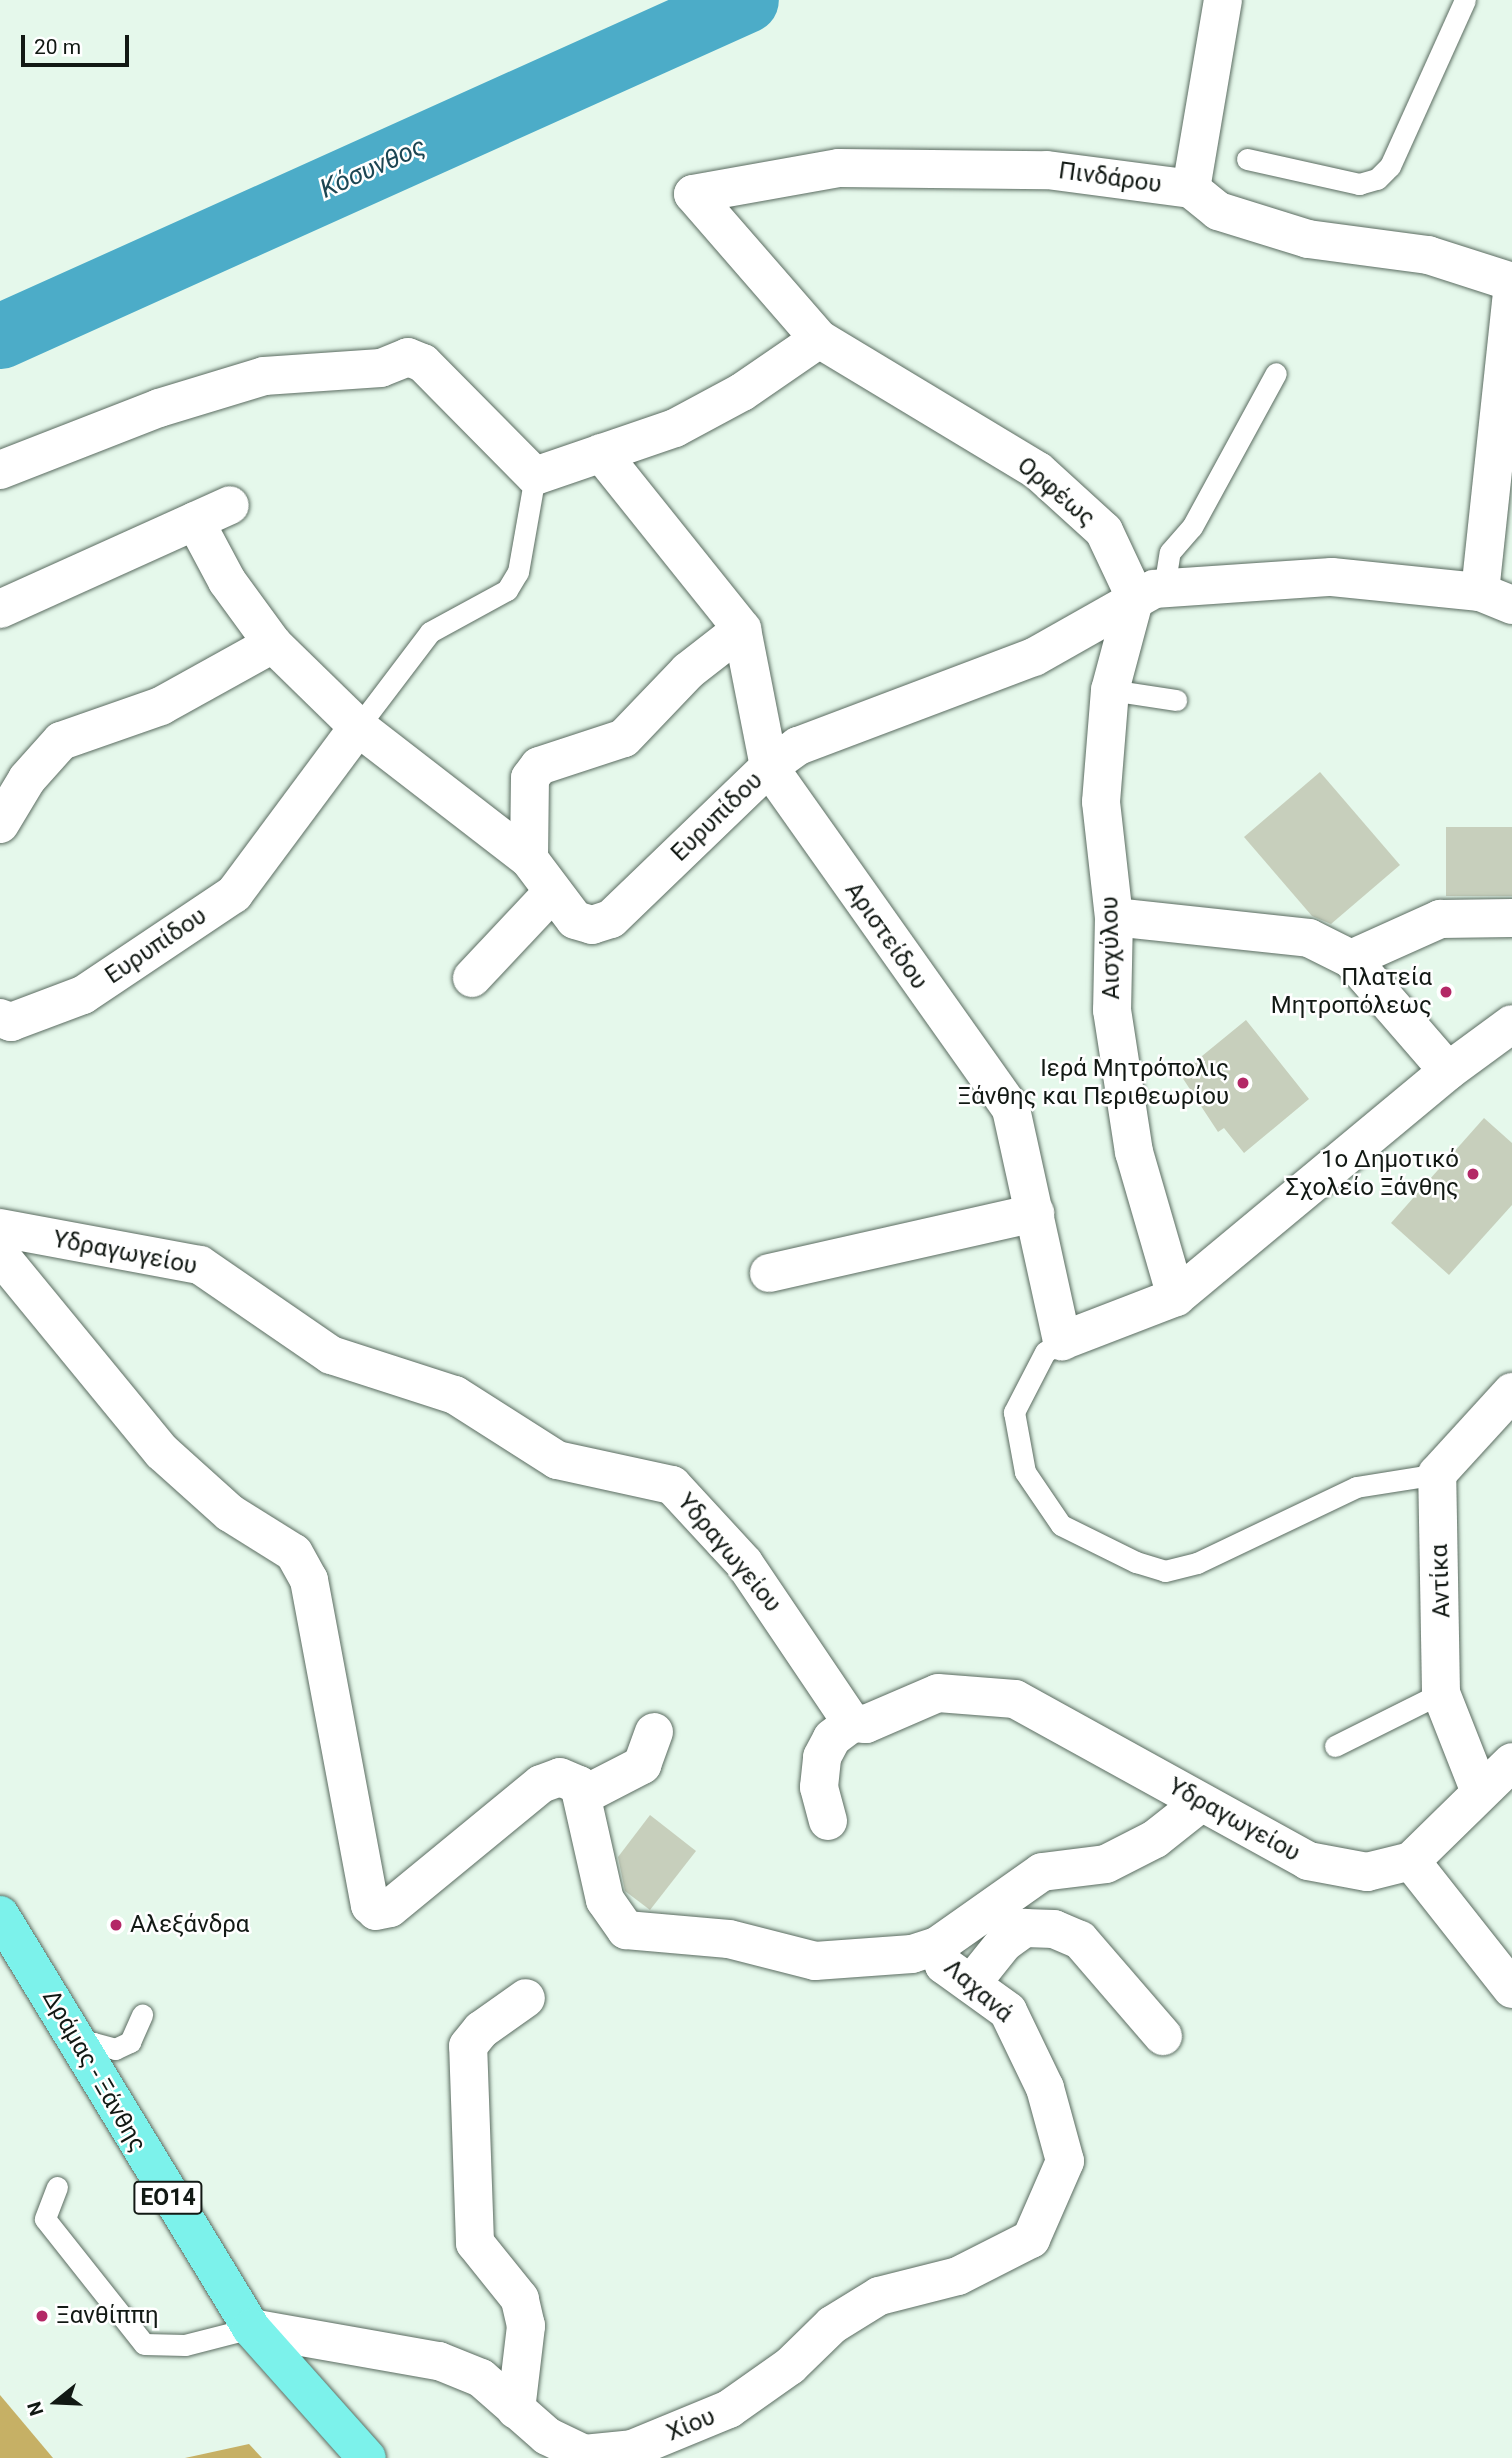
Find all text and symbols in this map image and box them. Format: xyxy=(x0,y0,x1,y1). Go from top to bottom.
scale bar xyxy=(24,21,133,65)
text: 20 m xyxy=(34,35,81,59)
water label: Κόσυνθος xyxy=(315,131,431,205)
street label: Πινδάρου xyxy=(1057,157,1163,199)
street label: Ορφέως xyxy=(1011,451,1101,533)
street label: Ευρυπίδου xyxy=(665,766,769,868)
street label: Αριστείδου xyxy=(839,877,933,995)
street label: Αισχύλου xyxy=(1096,896,1126,1000)
street label: Ευρυπίδου xyxy=(100,902,212,990)
place label: Πλατεία Μητροπόλεως xyxy=(1271,964,1432,1020)
marker: Πλατεία Μητροπόλεως xyxy=(1438,984,1454,1000)
place label: Ιερά Μητρόπολις Ξάνθης και Περιθεωρίου xyxy=(957,1055,1229,1111)
marker: Ιερά Μητρόπολις Ξάνθης και Περιθεωρίου xyxy=(1235,1075,1251,1091)
place label: 1ο Δημοτικό Σχολείο Ξάνθης xyxy=(1286,1146,1459,1202)
marker: 1ο Δημοτικό Σχολείο Ξάνθης xyxy=(1465,1166,1481,1182)
street label: Υδραγωγείου xyxy=(50,1225,200,1281)
street label: Υδραγωγείου xyxy=(671,1488,787,1618)
street label: Αντίκα xyxy=(1425,1543,1457,1619)
street label: Υδραγωγείου xyxy=(1163,1772,1305,1868)
place label: Αλεξάνδρα xyxy=(130,1911,249,1939)
marker: Αλεξάνδρα xyxy=(108,1917,124,1933)
street label: Λαχανά xyxy=(938,1953,1018,2029)
street label: Δράμας - Ξάνθης xyxy=(36,1985,152,2157)
road number: ΕΟ14 xyxy=(133,2178,203,2218)
place label: Ξανθίππη xyxy=(56,2302,159,2330)
marker: Ξανθίππη xyxy=(34,2308,50,2324)
north arrow xyxy=(21,2367,91,2437)
text: N xyxy=(23,2399,49,2419)
street label: Χίου xyxy=(663,2402,719,2448)

